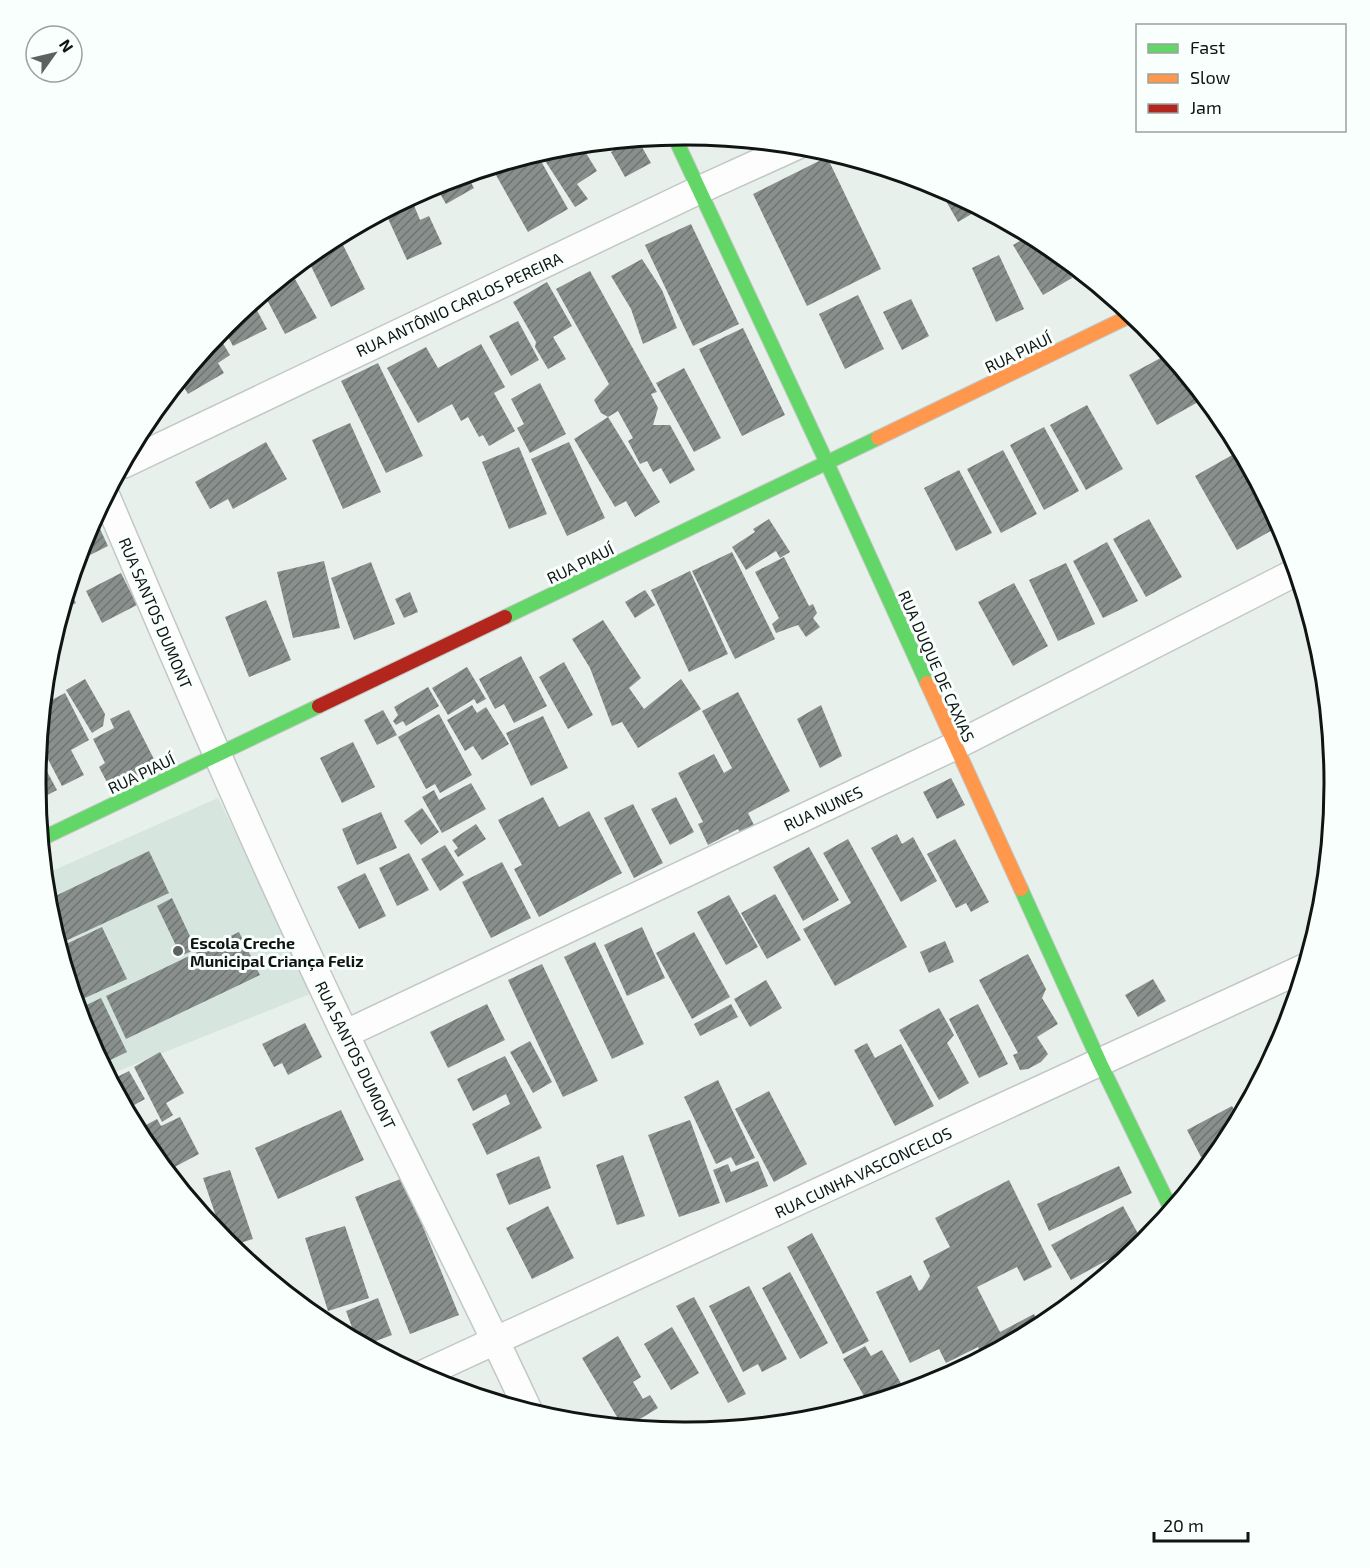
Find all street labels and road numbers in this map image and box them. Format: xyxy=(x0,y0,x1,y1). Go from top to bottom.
street label: RUA ANTÔNIO CARLOS PEREIRA xyxy=(353,248,565,360)
street label: RUA PIAUÍ xyxy=(981,327,1055,376)
street label: RUA SANTOS DUMONT xyxy=(115,534,197,692)
street label: RUA PIAUÍ xyxy=(543,538,617,587)
street label: RUA DUQUE DE CAXIAS xyxy=(894,587,979,745)
street label: RUA PIAUÍ xyxy=(104,748,178,797)
street label: RUA NUNES xyxy=(781,781,865,835)
street label: RUA SANTOS DUMONT xyxy=(312,978,400,1132)
street label: RUA CUNHA VASCONCELOS xyxy=(772,1123,954,1221)

